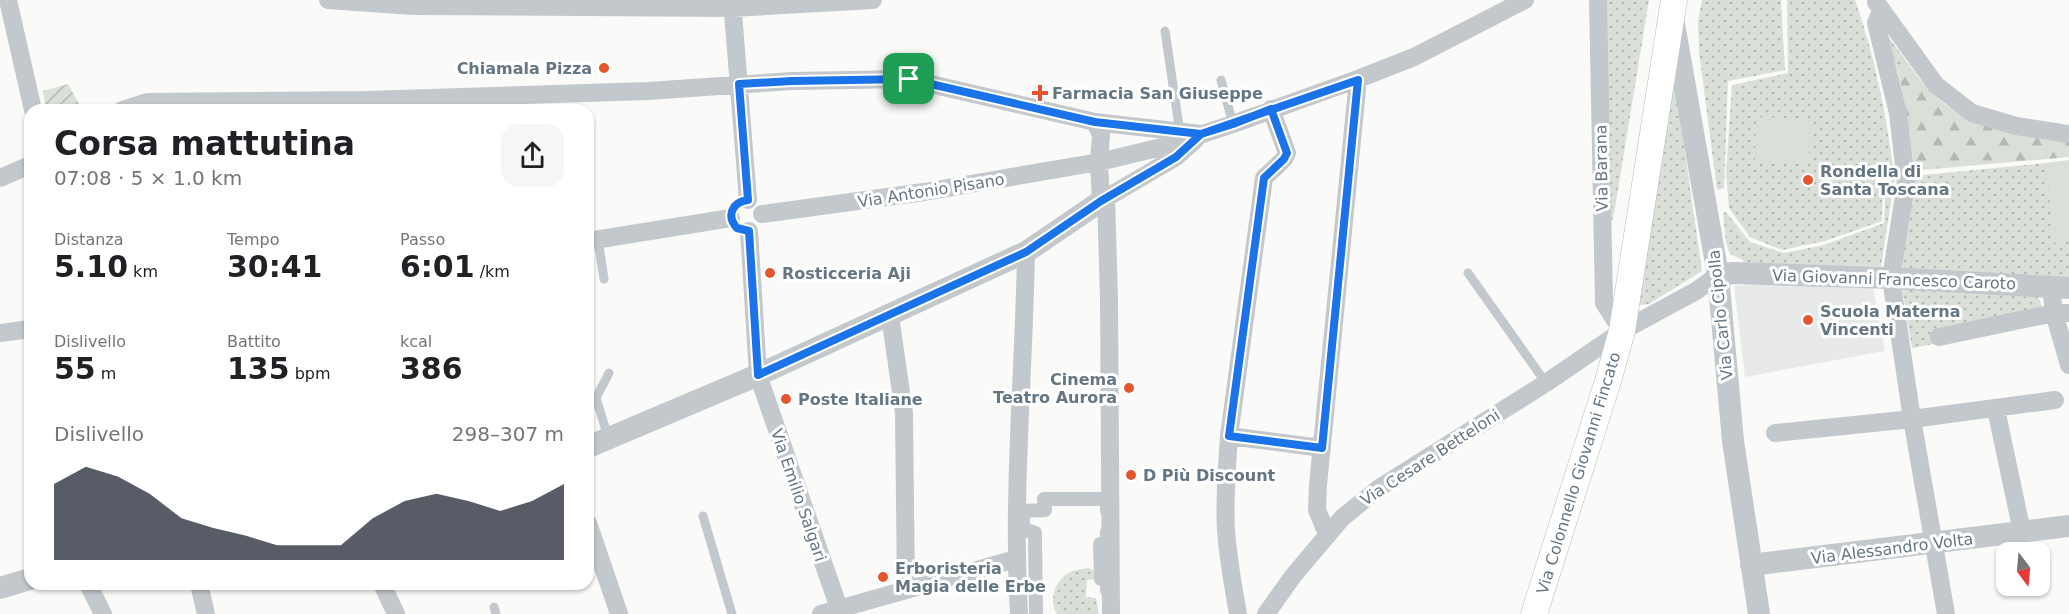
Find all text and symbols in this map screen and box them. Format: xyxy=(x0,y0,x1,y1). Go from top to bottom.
pin xyxy=(883,53,934,104)
place label: Chiamala Pizza xyxy=(457,59,592,78)
marker: Chiamala Pizza xyxy=(597,61,611,75)
icon: arrive xyxy=(892,62,925,95)
place label: Farmacia San Giuseppe xyxy=(1052,84,1263,103)
marker: Farmacia San Giuseppe xyxy=(1033,86,1047,100)
text: Corsa mattutina xyxy=(54,124,355,163)
button: share xyxy=(501,124,564,187)
street label: Via Barana xyxy=(1591,124,1612,212)
place label: Rondella di Santa Toscana xyxy=(1820,162,1950,199)
text: 07:08 · 5 × 1.0 km xyxy=(54,166,242,190)
street label: Via Antonio Pisano xyxy=(856,170,1006,211)
marker: Rondella di Santa Toscana xyxy=(1801,173,1815,187)
text: Distanza xyxy=(54,230,124,249)
text: Tempo xyxy=(227,230,279,249)
text: Passo xyxy=(400,230,445,249)
text: 5.10 xyxy=(54,249,128,284)
text: 30:41 xyxy=(227,249,323,284)
text: 6:01 xyxy=(400,249,475,284)
street label: Via Carlo Cipolla xyxy=(1704,249,1737,381)
text: km xyxy=(128,262,158,281)
text: /km xyxy=(475,262,510,281)
place label: Rosticceria Aji xyxy=(782,264,911,283)
marker: Rosticceria Aji xyxy=(763,266,777,280)
street label: Via Giovanni Francesco Caroto xyxy=(1772,266,2016,293)
place label: Scuola Materna Vincenti xyxy=(1820,302,1961,339)
marker: Scuola Materna Vincenti xyxy=(1801,313,1815,327)
text: Dislivello xyxy=(54,332,126,351)
text: Battito xyxy=(227,332,281,351)
text: kcal xyxy=(400,332,432,351)
street label: Via Colonnello Giovanni Fincato xyxy=(1533,350,1624,596)
text: 55 xyxy=(54,351,96,386)
text: 135 xyxy=(227,351,290,386)
text: 386 xyxy=(400,351,463,386)
text: m xyxy=(96,364,116,383)
text: bpm xyxy=(290,364,331,383)
place label: Cinema Teatro Aurora xyxy=(993,370,1117,407)
marker: Cinema Teatro Aurora xyxy=(1122,381,1136,395)
place label: Poste Italiane xyxy=(798,390,923,409)
marker: Poste Italiane xyxy=(779,392,793,406)
street label: Via Cesare Betteloni xyxy=(1357,405,1503,510)
text: Dislivello xyxy=(54,422,144,446)
text: 298–307 m xyxy=(452,422,564,446)
street label: Via Emilio Salgari xyxy=(767,426,830,564)
place label: D Più Discount xyxy=(1143,466,1276,485)
marker: D Più Discount xyxy=(1124,468,1138,482)
street label: Via Alessandro Volta xyxy=(1810,529,1974,568)
north arrow xyxy=(1996,542,2050,596)
map controls xyxy=(1996,542,2050,596)
place label: Erboristeria Magia delle Erbe xyxy=(895,559,1046,596)
marker: Erboristeria Magia delle Erbe xyxy=(876,570,890,584)

